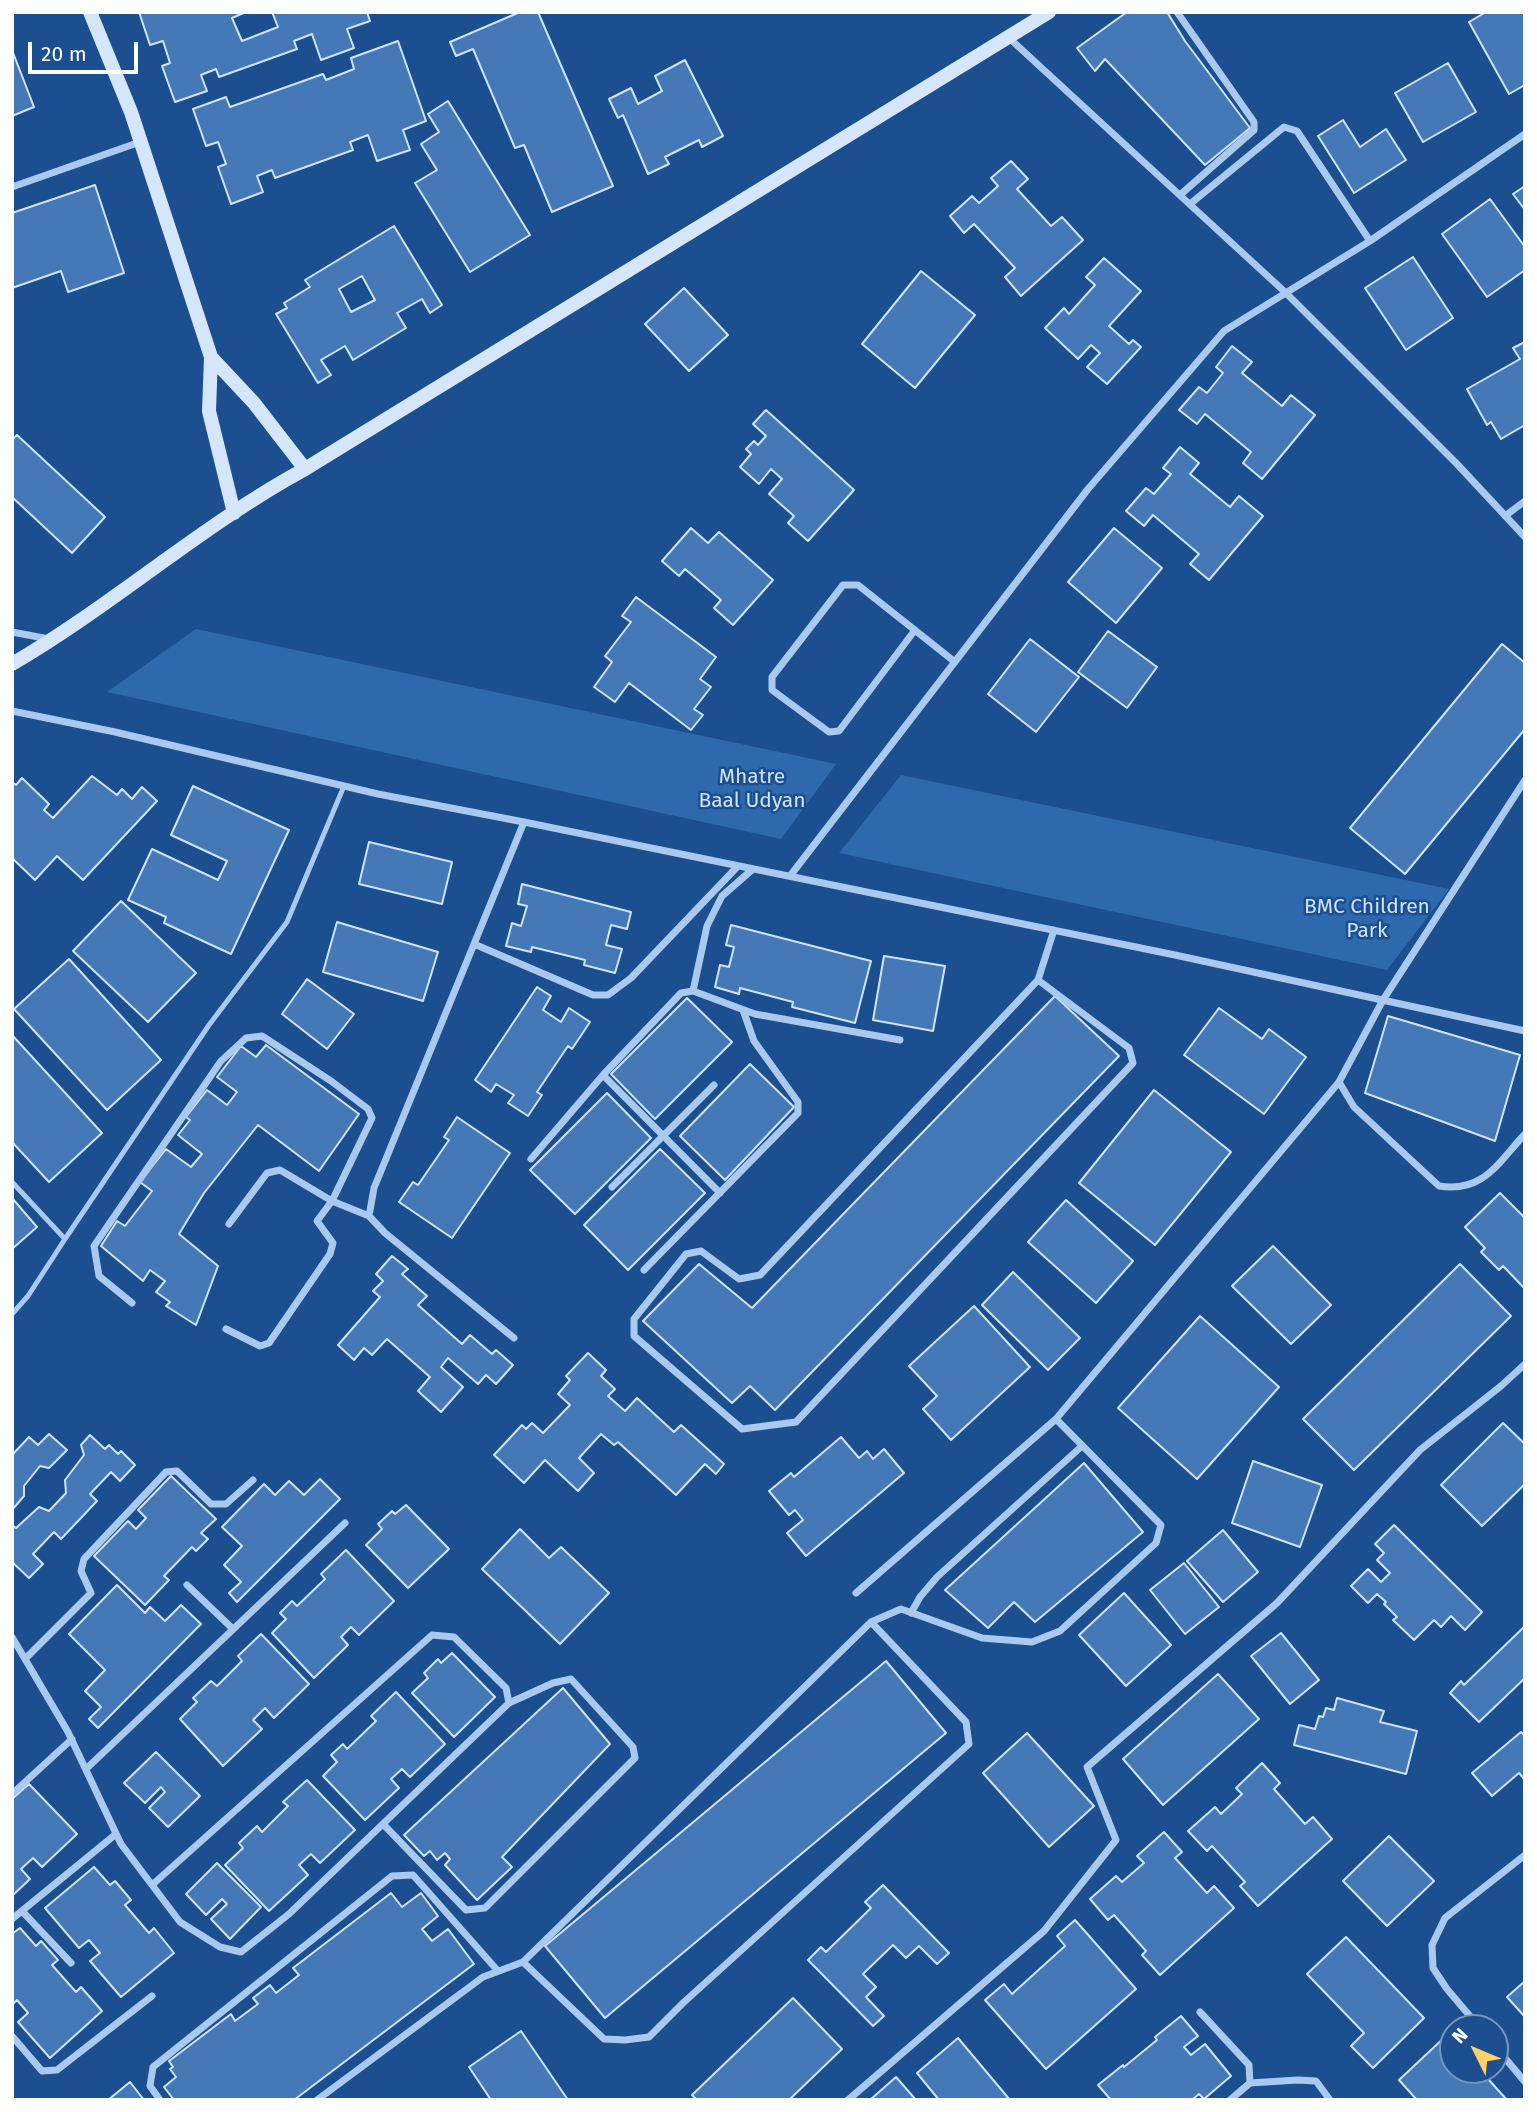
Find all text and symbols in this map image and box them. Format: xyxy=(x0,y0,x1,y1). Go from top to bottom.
scale bar xyxy=(32,28,142,72)
text: 20 m xyxy=(41,41,87,67)
park label: Mhatre Baal Udyan xyxy=(698,764,806,814)
park label: BMC Children Park xyxy=(1304,894,1430,944)
north arrow xyxy=(1439,2014,1509,2084)
text: N xyxy=(1447,2023,1472,2048)

